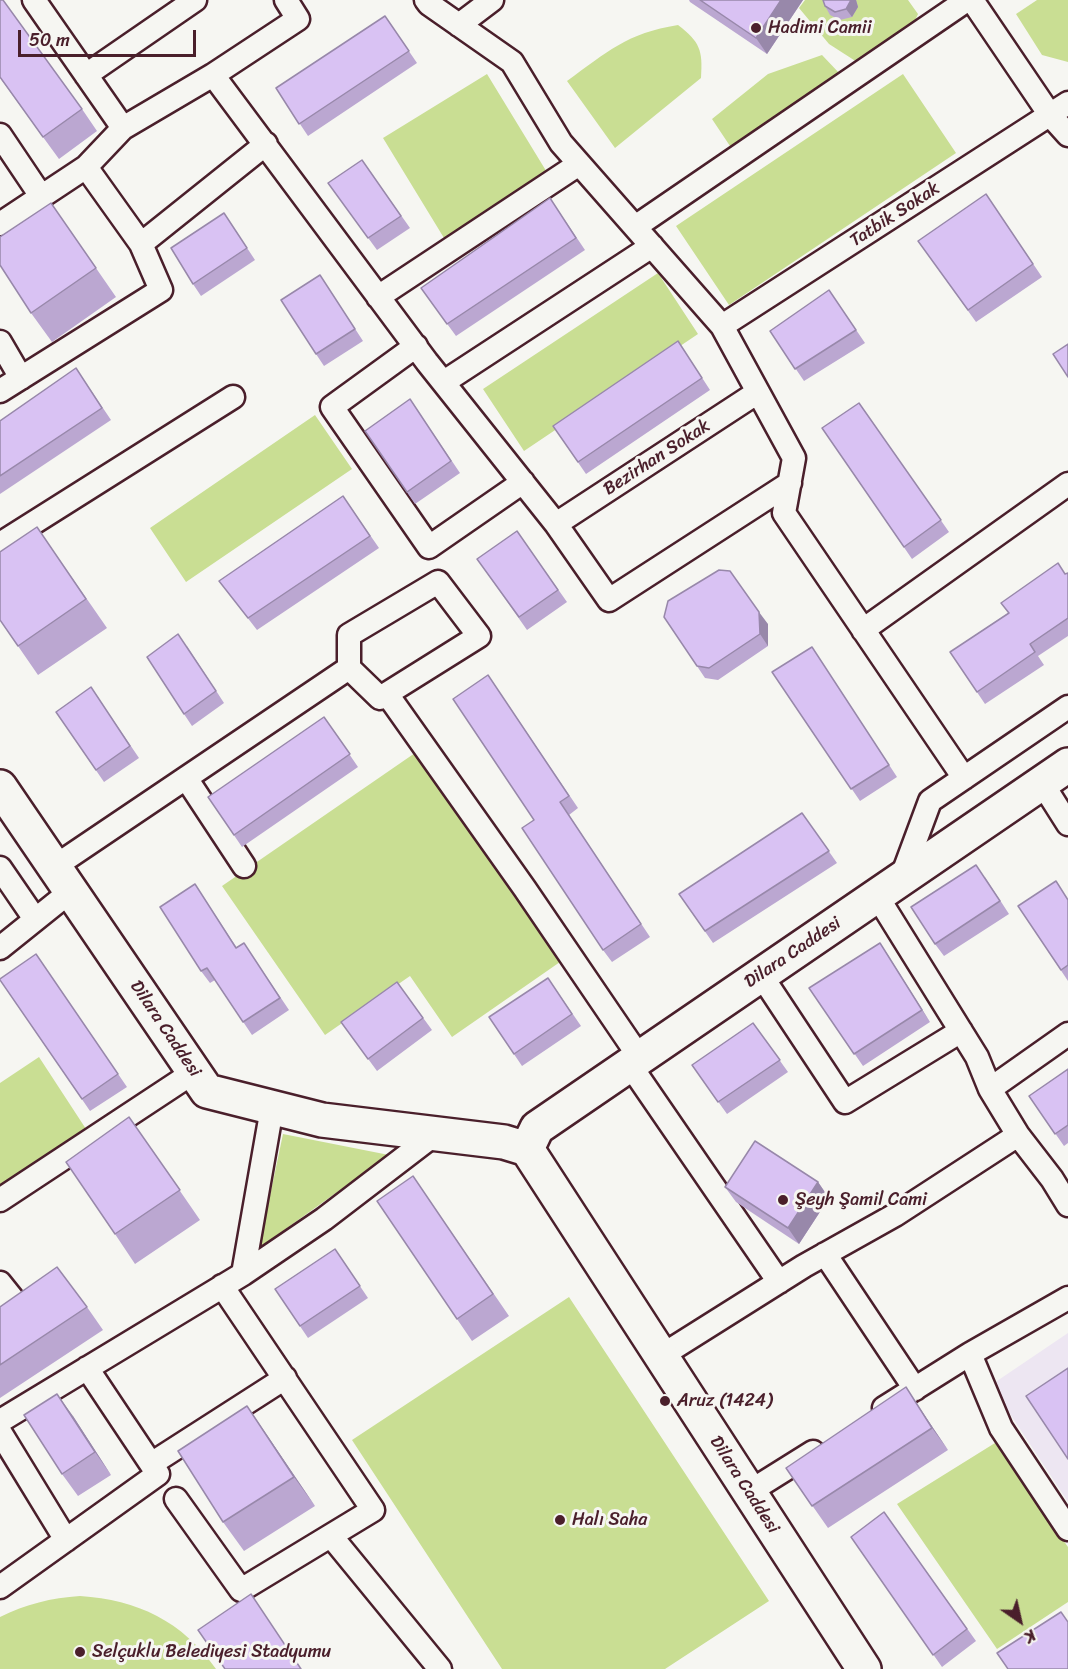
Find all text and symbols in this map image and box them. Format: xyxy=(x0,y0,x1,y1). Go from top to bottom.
place label: Hadimi Camii xyxy=(768,17,872,39)
scale bar xyxy=(21,18,200,56)
marker: Hadimi Camii xyxy=(749,21,763,35)
text: 50 m xyxy=(29,24,70,56)
street label: Tatbik Sokak xyxy=(846,178,944,252)
street label: Bezirhan Sokak xyxy=(600,415,714,501)
street label: Dilara Caddesi xyxy=(741,913,845,993)
street label: Dilara Caddesi xyxy=(125,977,205,1081)
place label: Şeyh Şamil Cami xyxy=(795,1189,927,1211)
marker: Şeyh Şamil Cami xyxy=(776,1193,790,1207)
place label: Aruz (1424) xyxy=(677,1390,772,1412)
marker: Aruz (1424) xyxy=(658,1394,672,1408)
street label: Dilara Caddesi xyxy=(704,1432,784,1538)
place label: Halı Saha xyxy=(572,1509,647,1531)
marker: Halı Saha xyxy=(553,1513,567,1527)
north arrow xyxy=(990,1591,1050,1651)
text: K xyxy=(1018,1622,1042,1651)
place label: Selçuklu Belediyesi Stadyumu xyxy=(92,1641,331,1663)
marker: Selçuklu Belediyesi Stadyumu xyxy=(73,1645,87,1659)

